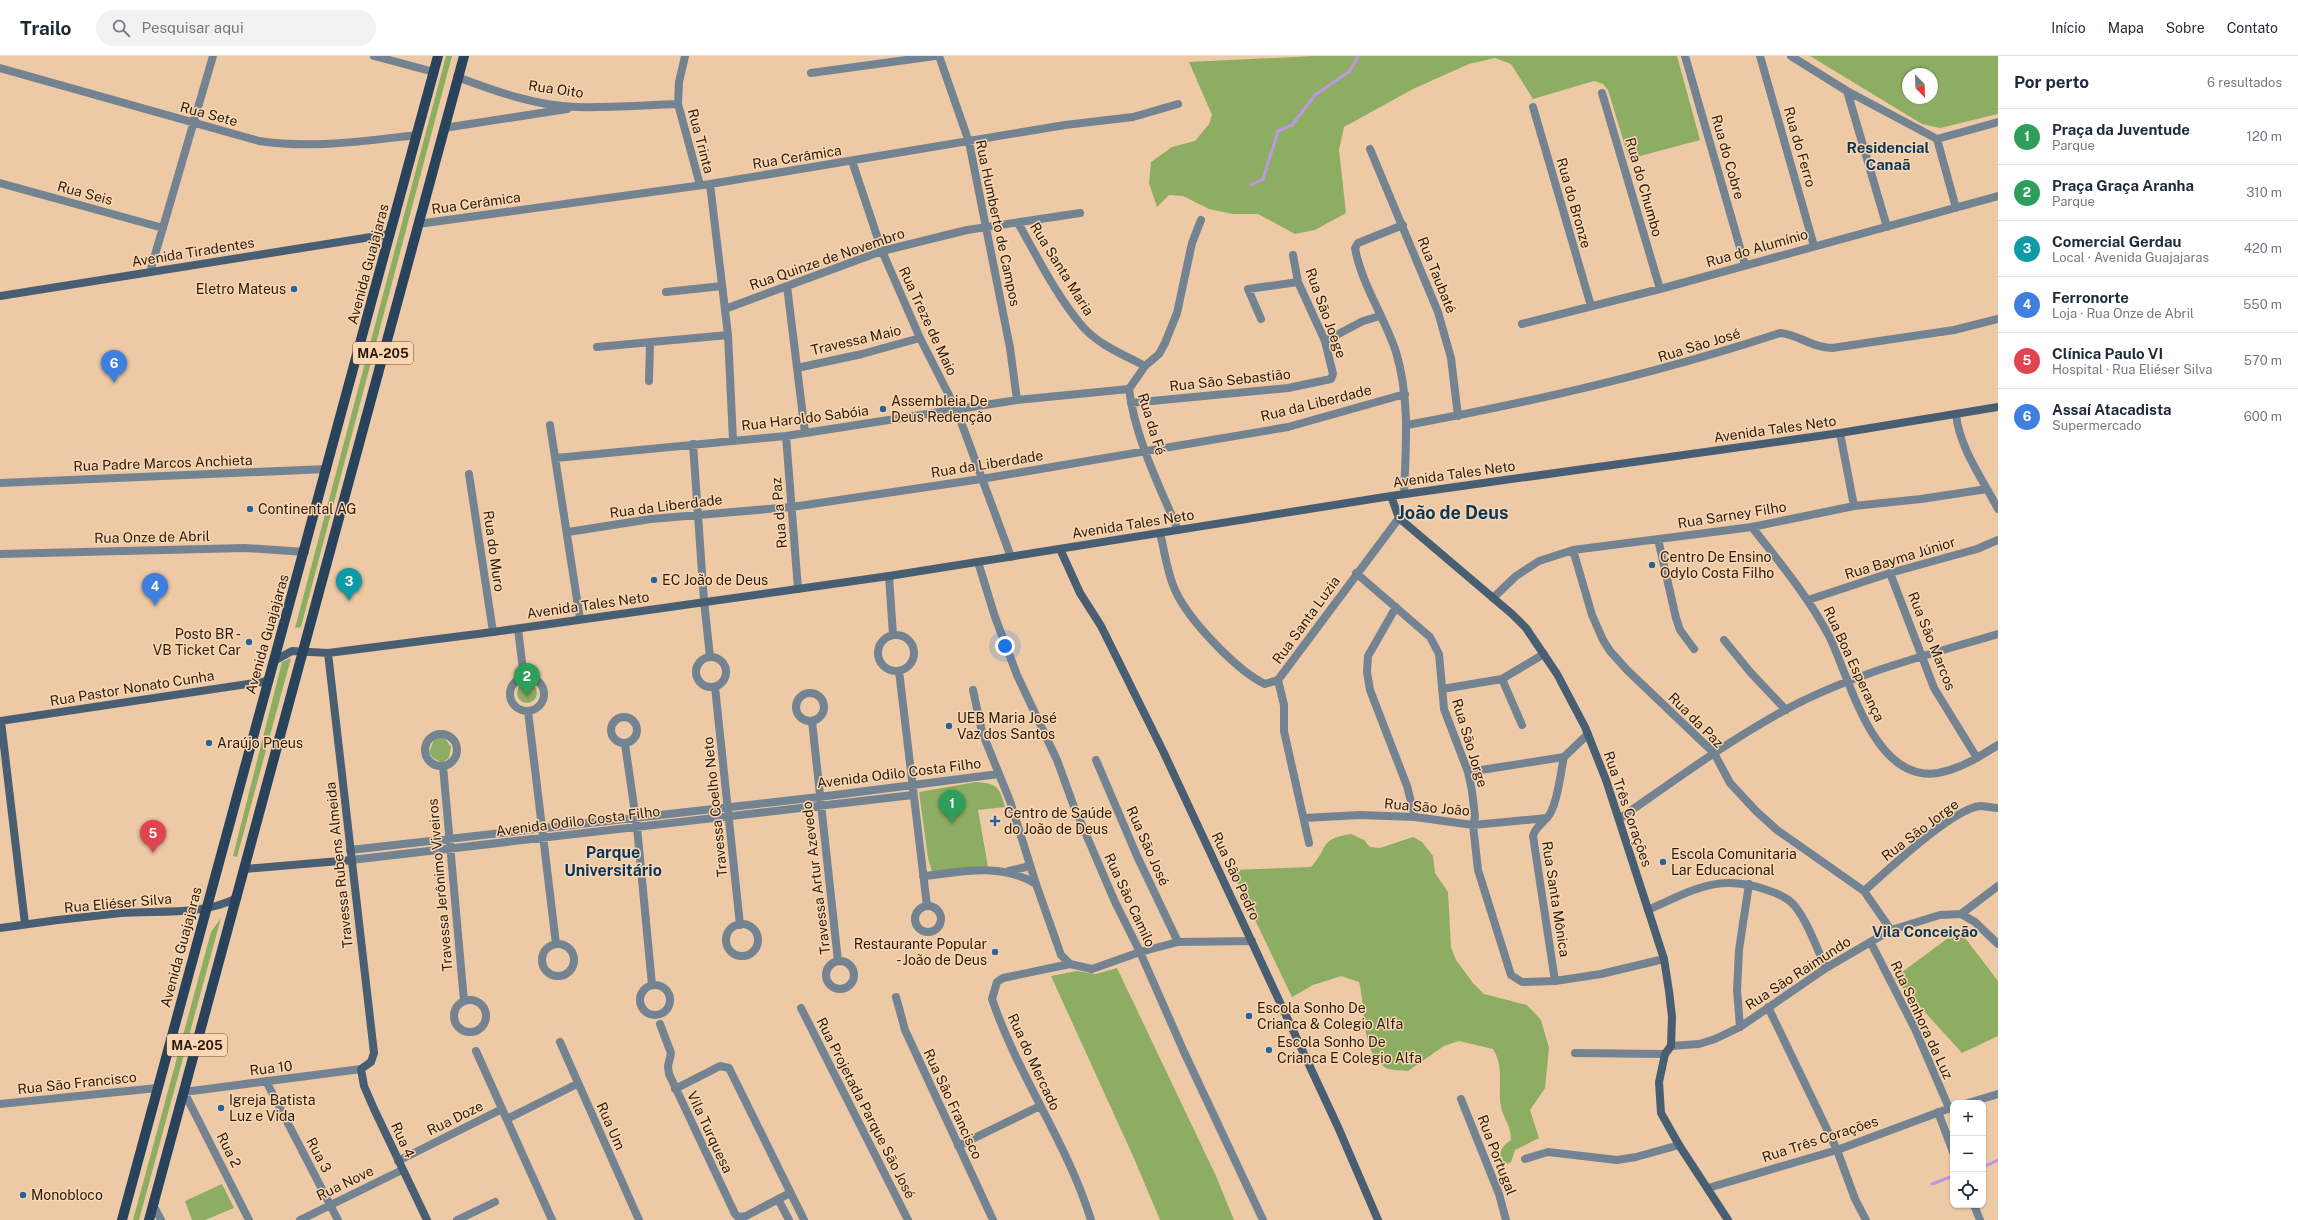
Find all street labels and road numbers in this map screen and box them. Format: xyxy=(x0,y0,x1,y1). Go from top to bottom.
street label: Rua Oito xyxy=(527,77,585,101)
street label: Rua Sete xyxy=(179,99,240,129)
street label: Rua do Ferro xyxy=(1781,105,1819,189)
street label: Rua Trinta xyxy=(685,107,717,175)
street label: Rua do Cobre xyxy=(1708,113,1748,201)
street label: Rua do Chumbo xyxy=(1622,136,1666,238)
street label: Rua Humberto de Campos xyxy=(973,138,1023,308)
street label: Rua Cerâmica xyxy=(751,142,843,172)
street label: Rua do Bronze xyxy=(1553,156,1595,250)
street label: Rua Seis xyxy=(56,178,114,208)
street label: Rua Cerâmica xyxy=(430,189,522,217)
street label: Avenida Guajajaras xyxy=(344,202,392,326)
street label: Rua Santa Maria xyxy=(1027,219,1097,319)
street label: Rua Quinze de Novembro xyxy=(747,225,907,293)
street label: Rua do Alumínio xyxy=(1704,226,1810,270)
street label: Avenida Tiradentes xyxy=(130,234,256,270)
street label: Rua Taubaté xyxy=(1414,234,1460,316)
street label: Rua Treze de Maio xyxy=(896,264,960,378)
street label: Rua São Joege xyxy=(1302,266,1350,360)
street label: Travessa Maio xyxy=(809,322,903,358)
street label: Rua São José xyxy=(1656,325,1742,365)
road number: MA-205 xyxy=(353,342,413,364)
street label: Rua São Sebastião xyxy=(1169,366,1291,394)
street label: Rua da Liberdade xyxy=(1259,381,1373,425)
street label: Rua da Fé xyxy=(1135,391,1169,457)
street label: Rua Haroldo Sabóia xyxy=(740,402,870,434)
street label: Avenida Tales Neto xyxy=(1713,412,1837,446)
street label: Rua da Liberdade xyxy=(930,447,1044,481)
street label: Rua Padre Marcos Anchieta xyxy=(73,452,253,474)
street label: Avenida Tales Neto xyxy=(1392,457,1516,491)
street label: Rua da Paz xyxy=(768,477,790,549)
street label: Rua da Liberdade xyxy=(609,491,723,521)
street label: Rua Sarney Filho xyxy=(1676,498,1788,532)
street label: Avenida Tales Neto xyxy=(1071,506,1195,542)
street label: Rua do Muro xyxy=(480,509,508,593)
street label: Rua Onze de Abril xyxy=(94,528,210,546)
street label: Rua Bayma Júnior xyxy=(1843,534,1957,582)
street label: Avenida Guajajaras xyxy=(242,572,292,696)
street label: Rua Santa Luzia xyxy=(1269,573,1343,667)
street label: Avenida Tales Neto xyxy=(526,588,650,622)
street label: Rua São Marcos xyxy=(1905,589,1959,693)
street label: Rua Boa Esperança xyxy=(1820,604,1888,724)
street label: Rua Pastor Nonato Cunha xyxy=(49,667,215,709)
street label: Rua da Paz xyxy=(1665,689,1727,751)
street label: Rua São Jorge xyxy=(1449,697,1491,789)
street label: Travessa Coelho Neto xyxy=(700,736,730,878)
street label: Rua Três Corações xyxy=(1601,749,1655,869)
street label: Avenida Odilo Costa Filho xyxy=(816,755,982,791)
street label: Travessa Rubens Almeida xyxy=(322,781,356,949)
street label: Rua São João xyxy=(1384,795,1471,819)
street label: Rua São Jorge xyxy=(1878,796,1962,864)
street label: Travessa Jerônimo Viveiros xyxy=(424,798,456,972)
street label: Travessa Artur Azevedo xyxy=(799,801,833,955)
street label: Avenida Odilo Costa Filho xyxy=(495,803,661,839)
street label: Rua São José xyxy=(1123,804,1173,888)
street label: Rua São Pedro xyxy=(1209,829,1263,923)
street label: Rua Santa Mônica xyxy=(1539,840,1573,958)
street label: Rua São Camilo xyxy=(1101,851,1159,950)
street label: Avenida Guajajaras xyxy=(157,885,205,1009)
street label: Rua Eliéser Silva xyxy=(63,890,173,916)
street label: Rua São Raimundo xyxy=(1742,933,1854,1013)
street label: Rua Senhora da Luz xyxy=(1888,958,1957,1082)
street label: Rua do Mercado xyxy=(1005,1011,1064,1113)
street label: Rua Projetada Parque São José xyxy=(813,1015,919,1201)
road number: MA-205 xyxy=(167,1034,227,1056)
street label: Rua São Francisco xyxy=(920,1046,986,1162)
street label: Rua 10 xyxy=(249,1057,293,1079)
street label: Rua São Francisco xyxy=(17,1069,137,1097)
street label: Vila Turquesa xyxy=(684,1088,736,1176)
street label: Rua Doze xyxy=(424,1097,486,1138)
street label: Rua Um xyxy=(593,1100,629,1152)
street label: Rua Portugal xyxy=(1474,1113,1520,1197)
street label: Rua Três Corações xyxy=(1760,1113,1880,1165)
street label: Rua 4 xyxy=(388,1120,418,1161)
street label: Rua 2 xyxy=(213,1130,245,1170)
street label: Rua 3 xyxy=(303,1135,335,1175)
street label: Rua Nove xyxy=(314,1162,376,1204)

